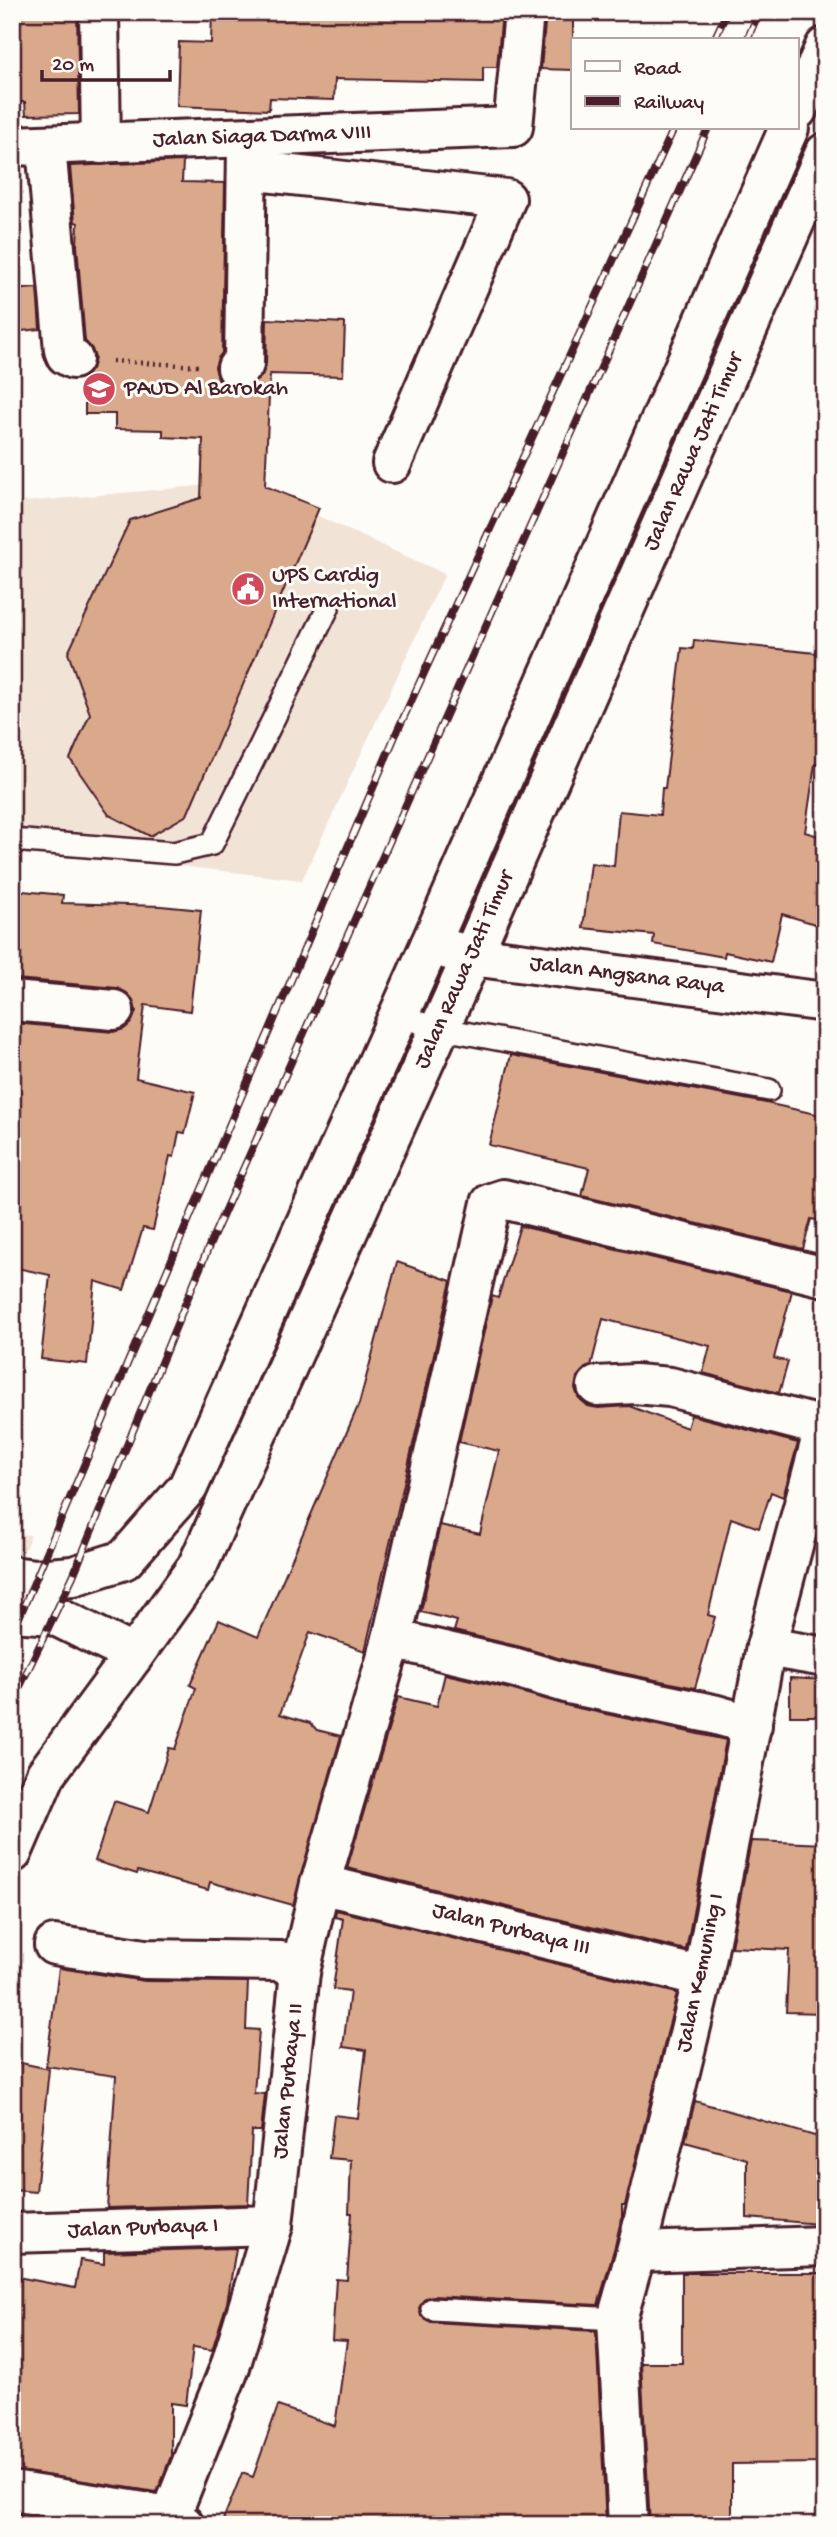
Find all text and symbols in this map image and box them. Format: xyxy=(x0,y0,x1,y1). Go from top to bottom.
scale bar xyxy=(42,38,170,82)
legend xyxy=(571,38,798,130)
text: 20 m xyxy=(52,54,94,79)
text: Road xyxy=(634,58,682,83)
text: Railway xyxy=(634,92,704,117)
street label: Jalan Siaga Darma VIII xyxy=(152,120,372,154)
street label: Jalan Rawa Jati Timur xyxy=(638,347,751,555)
school or university icon: PAUD Al Barokah xyxy=(80,370,118,408)
place label: PAUD Al Barokah xyxy=(123,376,288,403)
place label: UPS Cardig International xyxy=(272,563,397,616)
public building icon: UPS Cardig International xyxy=(229,570,267,608)
street label: Jalan Rawa Jati Timur xyxy=(409,865,522,1073)
street label: Jalan Angsana Raya xyxy=(528,951,727,1001)
street label: Jalan Kemuning I xyxy=(671,1891,731,2055)
street label: Jalan Purbaya III xyxy=(429,1897,593,1963)
street label: Jalan Purbaya II xyxy=(267,2002,311,2160)
street label: Jalan Purbaya I xyxy=(67,2213,219,2245)

